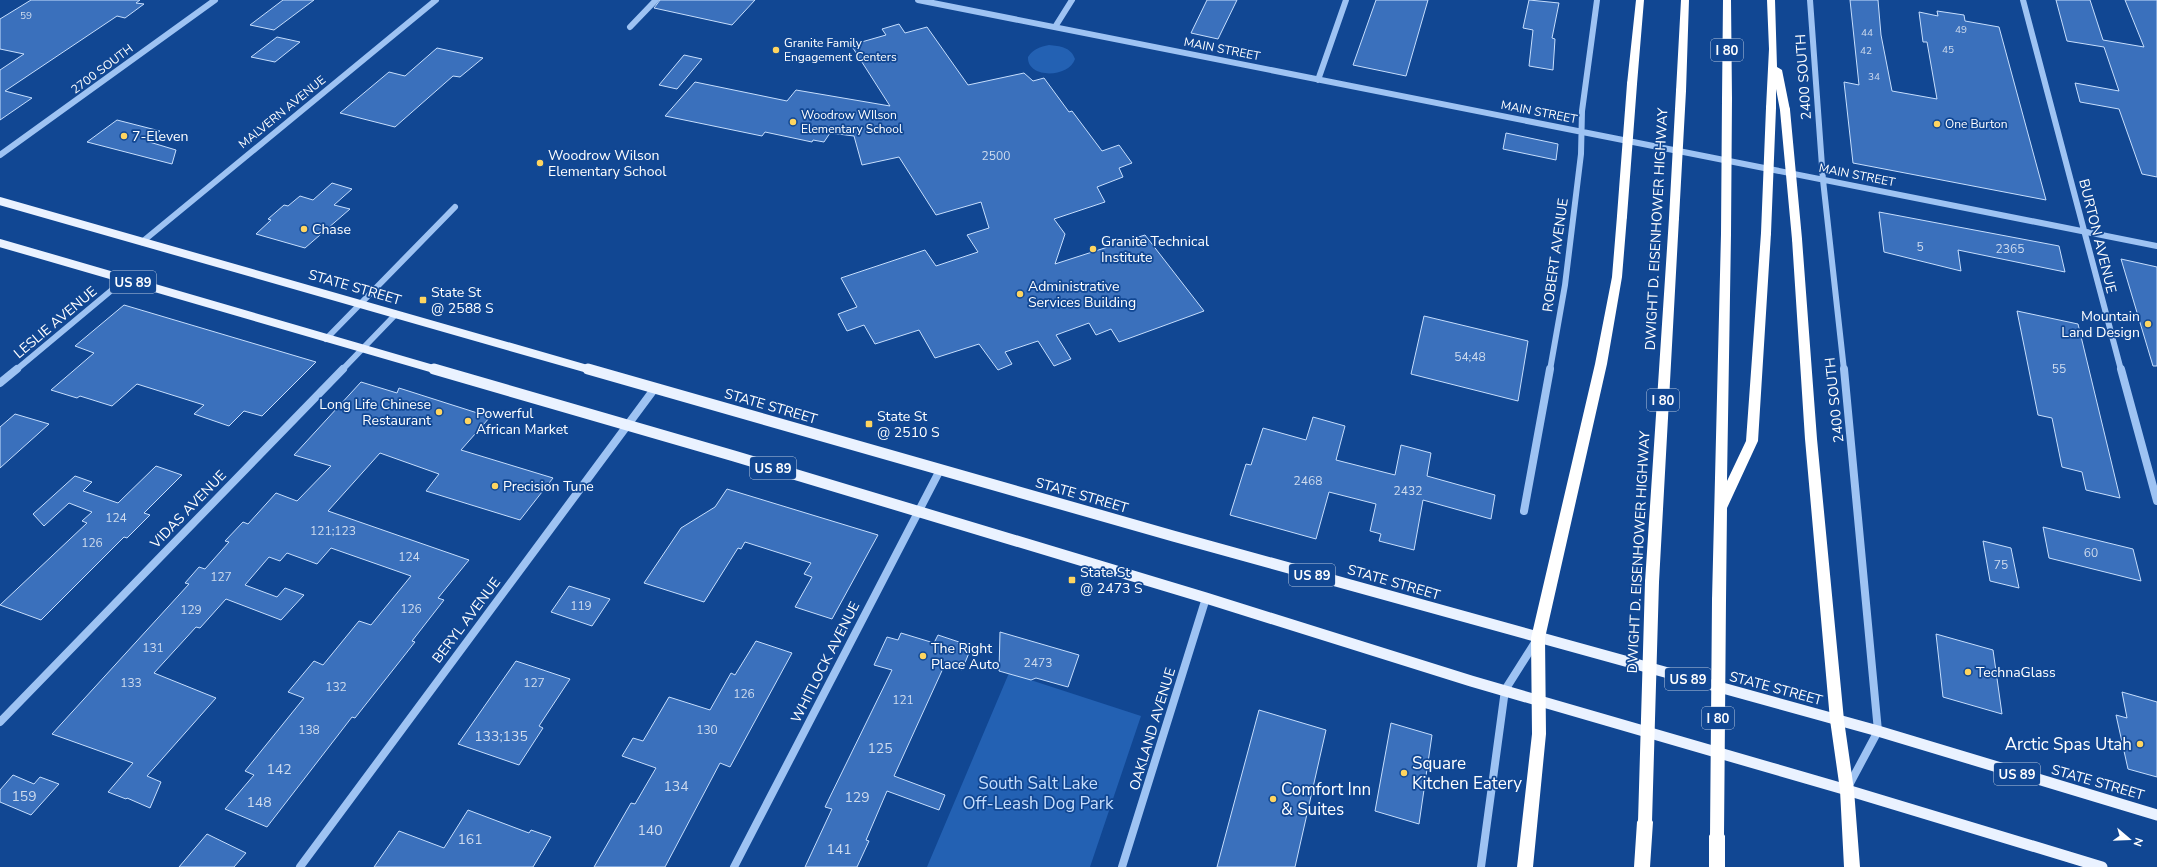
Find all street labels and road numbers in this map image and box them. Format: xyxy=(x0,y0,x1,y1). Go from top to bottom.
street label: 2400 SOUTH xyxy=(1791,33,1816,120)
street label: MAIN STREET xyxy=(1182,34,1262,64)
road number: I 80 xyxy=(1711,39,1743,61)
street label: 2700 SOUTH xyxy=(68,40,136,98)
street label: MALVERN AVENUE xyxy=(235,72,329,152)
street label: MAIN STREET xyxy=(1499,97,1579,127)
street label: DWIGHT D. EISENHOWER HIGHWAY xyxy=(1641,107,1672,351)
street label: MAIN STREET xyxy=(1817,160,1897,190)
street label: BURTON AVENUE xyxy=(2074,177,2121,295)
street label: ROBERT AVENUE xyxy=(1538,197,1573,313)
street label: STATE STREET xyxy=(306,265,404,310)
road number: US 89 xyxy=(110,271,156,293)
street label: LESLIE AVENUE xyxy=(10,282,101,363)
street label: 2400 SOUTH xyxy=(1821,356,1848,444)
street label: STATE STREET xyxy=(722,384,820,429)
road number: I 80 xyxy=(1647,389,1679,411)
street label: DWIGHT D. EISENHOWER HIGHWAY xyxy=(1623,430,1654,674)
road number: US 89 xyxy=(750,457,796,479)
street label: VIDAS AVENUE xyxy=(145,466,231,553)
street label: STATE STREET xyxy=(1033,473,1131,518)
street label: STATE STREET xyxy=(1345,560,1443,605)
road number: US 89 xyxy=(1289,564,1335,586)
street label: BERYL AVENUE xyxy=(428,574,505,667)
street label: WHITLOCK AVENUE xyxy=(787,598,864,726)
street label: OAKLAND AVENUE xyxy=(1125,665,1180,793)
street label: STATE STREET xyxy=(1727,667,1825,710)
road number: US 89 xyxy=(1665,668,1711,690)
road number: I 80 xyxy=(1702,707,1734,729)
street label: STATE STREET xyxy=(2049,760,2147,805)
road number: US 89 xyxy=(1994,763,2040,785)

